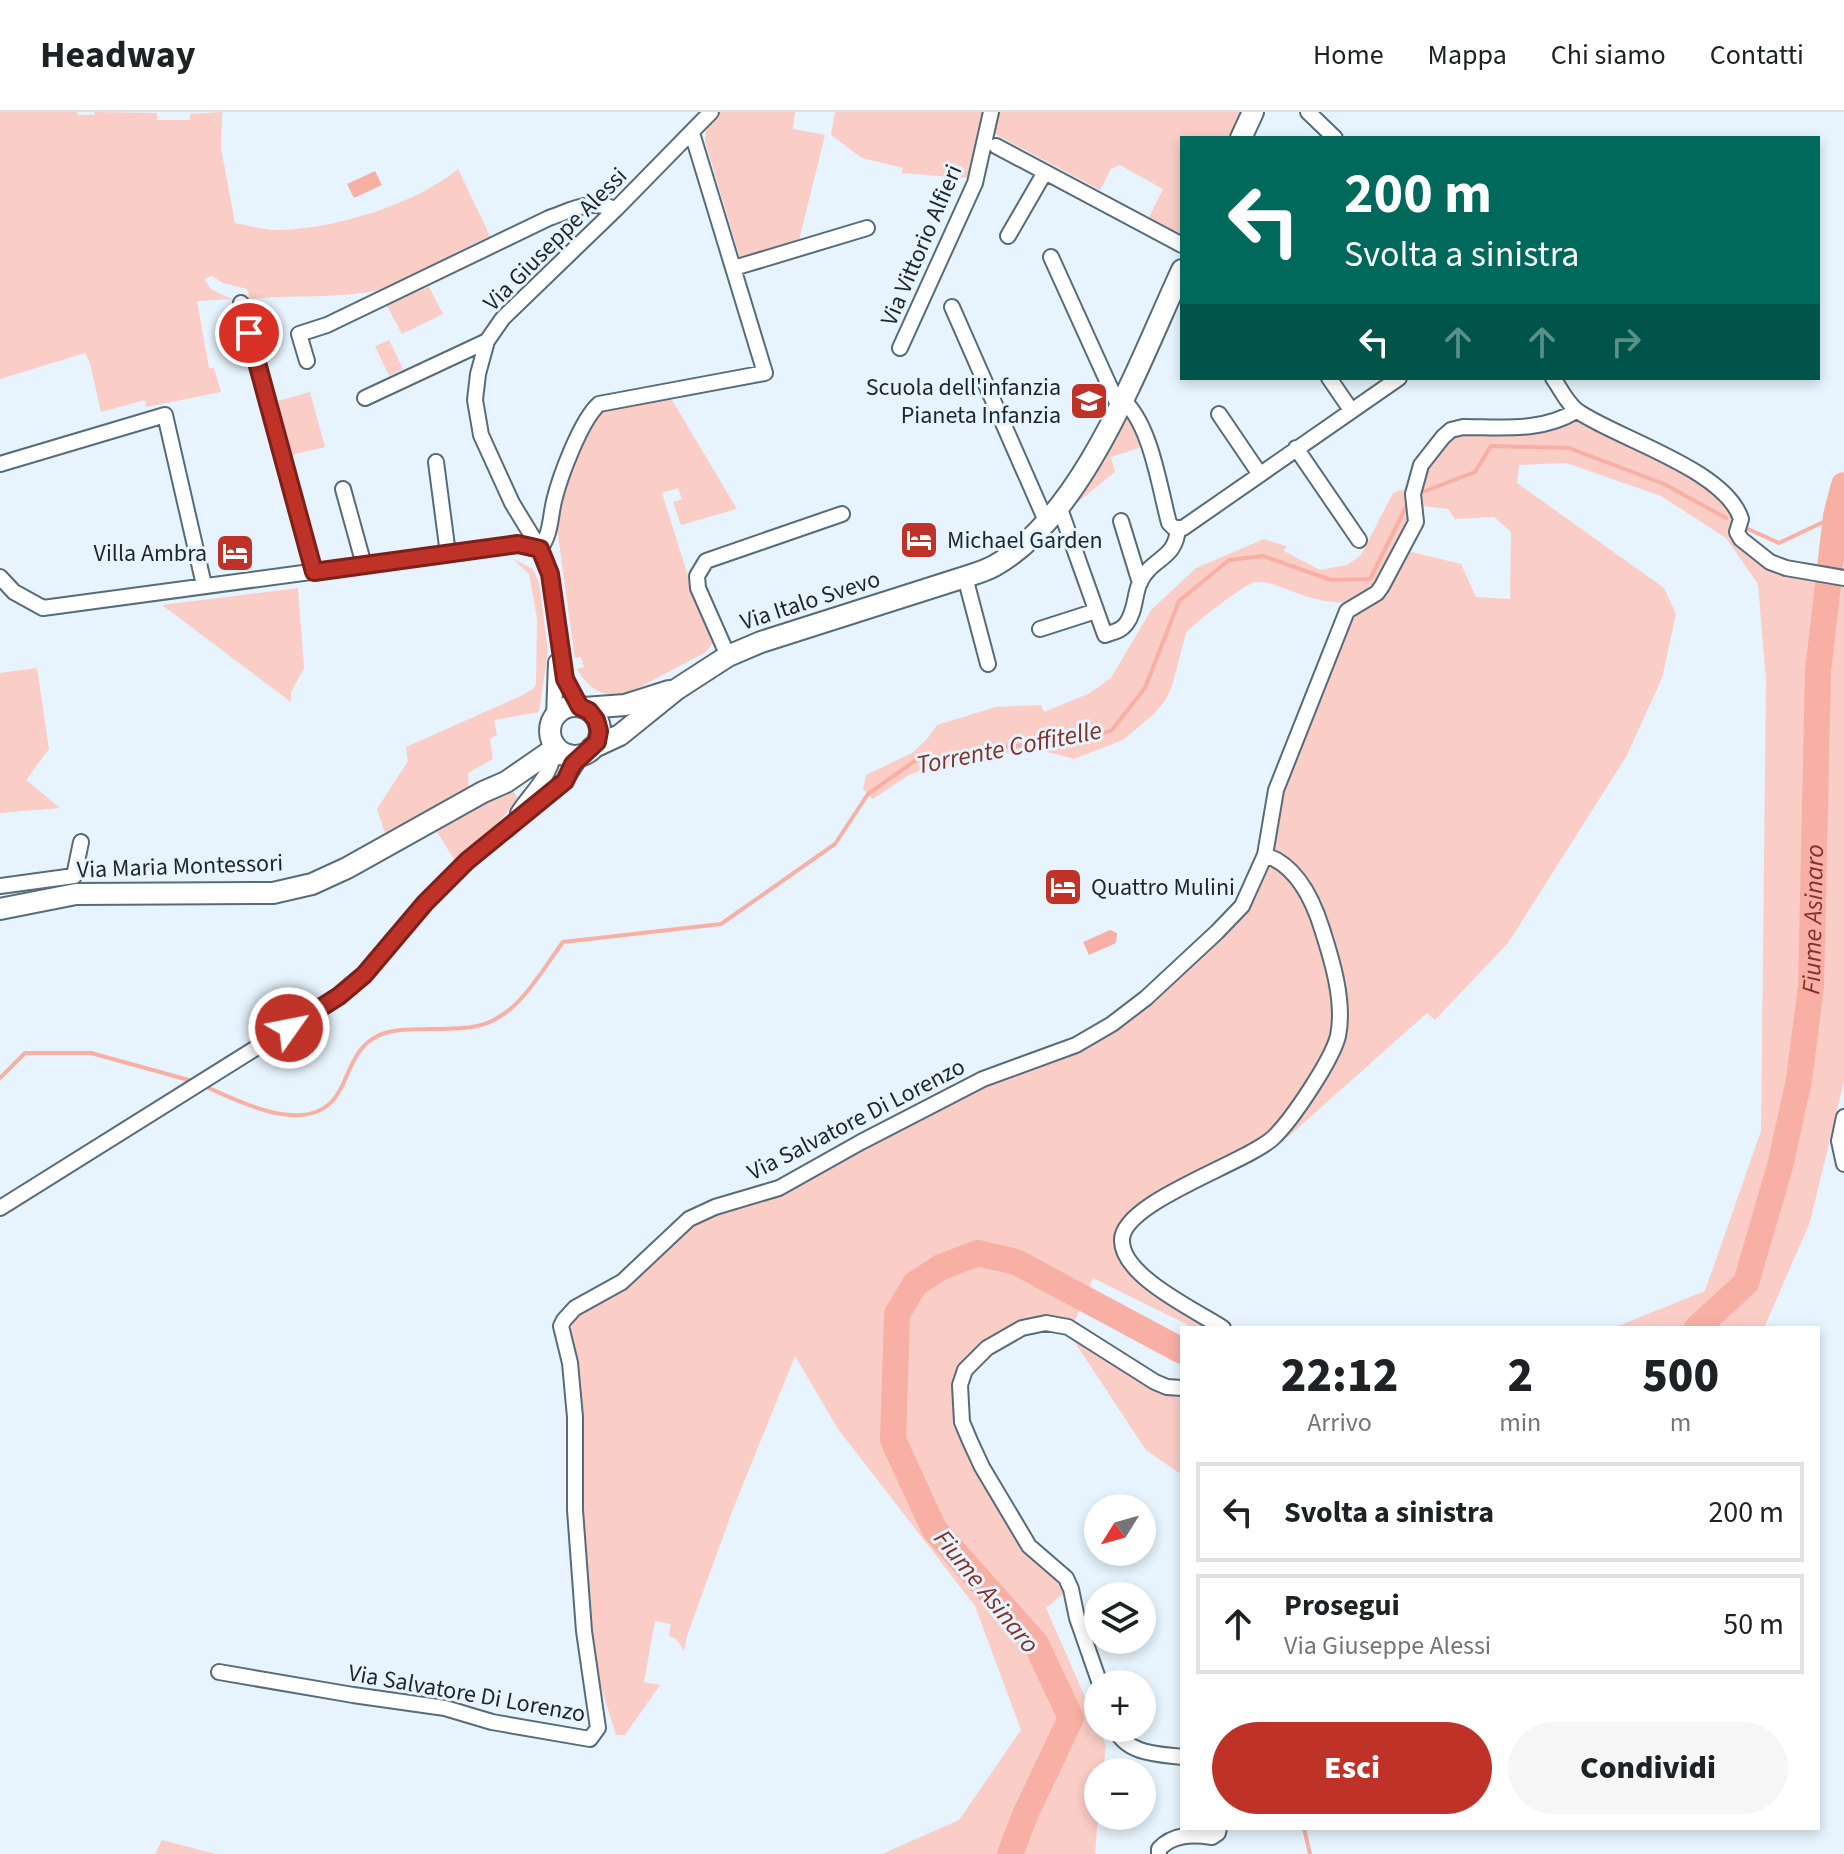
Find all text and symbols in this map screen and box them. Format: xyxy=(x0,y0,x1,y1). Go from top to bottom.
text: Headway xyxy=(40,28,196,82)
text: Home xyxy=(1313,35,1384,75)
text: Mappa xyxy=(1428,35,1507,75)
text: Chi siamo xyxy=(1551,35,1666,75)
text: Contatti xyxy=(1710,35,1804,75)
text: 200 m xyxy=(1344,155,1492,234)
street label: Via Giuseppe Alessi xyxy=(475,159,635,319)
street label: Via Vittorio Alfieri xyxy=(872,159,971,331)
icon: left xyxy=(1212,168,1316,272)
text: Svolta a sinistra xyxy=(1344,229,1580,280)
pin xyxy=(215,299,283,367)
icon: arrive xyxy=(227,311,271,355)
icon: left xyxy=(1352,320,1396,364)
icon: ahead xyxy=(1436,320,1480,364)
icon: ahead xyxy=(1520,320,1564,364)
icon: right xyxy=(1604,320,1648,364)
place label: Scuola dell'infanzia Pianeta Infanzia xyxy=(866,370,1061,433)
school or university icon: Scuola dell'infanzia Pianeta Infanzia xyxy=(1068,380,1110,422)
hotel icon: Michael Garden xyxy=(898,519,940,561)
place label: Michael Garden xyxy=(947,523,1103,558)
hotel icon: Villa Ambra xyxy=(214,532,256,574)
place label: Villa Ambra xyxy=(94,536,207,571)
street label: Via Italo Svevo xyxy=(736,561,885,640)
water label: Torrente Coffitelle xyxy=(913,711,1105,784)
water label: Fiume Asinaro xyxy=(1792,844,1833,997)
street label: Via Maria Montessori xyxy=(76,845,284,888)
hotel icon: Quattro Mulini xyxy=(1042,866,1084,908)
place label: Quattro Mulini xyxy=(1091,870,1235,905)
position arrow xyxy=(247,986,331,1070)
street label: Via Salvatore Di Lorenzo xyxy=(741,1049,971,1190)
text: 22:12 xyxy=(1281,1342,1398,1410)
text: 2 xyxy=(1507,1342,1533,1410)
text: 500 xyxy=(1642,1342,1719,1410)
text: Arrivo xyxy=(1307,1404,1372,1441)
text: min xyxy=(1499,1404,1541,1441)
text: m xyxy=(1670,1404,1691,1441)
icon: left xyxy=(1216,1490,1260,1534)
text: Svolta a sinistra xyxy=(1284,1491,1494,1534)
text: 200 m xyxy=(1708,1491,1784,1534)
north arrow xyxy=(1084,1494,1156,1566)
map controls xyxy=(1084,1494,1156,1830)
water label: Fiume Asinaro xyxy=(925,1521,1048,1661)
button: layers xyxy=(1084,1582,1156,1654)
text: Prosegui xyxy=(1284,1584,1400,1627)
icon: ahead xyxy=(1216,1602,1260,1646)
text: 50 m xyxy=(1723,1603,1784,1646)
text: Via Giuseppe Alessi xyxy=(1284,1627,1491,1664)
street label: Via Salvatore Di Lorenzo xyxy=(346,1655,588,1732)
button: + xyxy=(1084,1670,1156,1742)
button: Esci xyxy=(1212,1722,1492,1814)
button: Condividi xyxy=(1508,1722,1788,1814)
button: − xyxy=(1084,1758,1156,1830)

